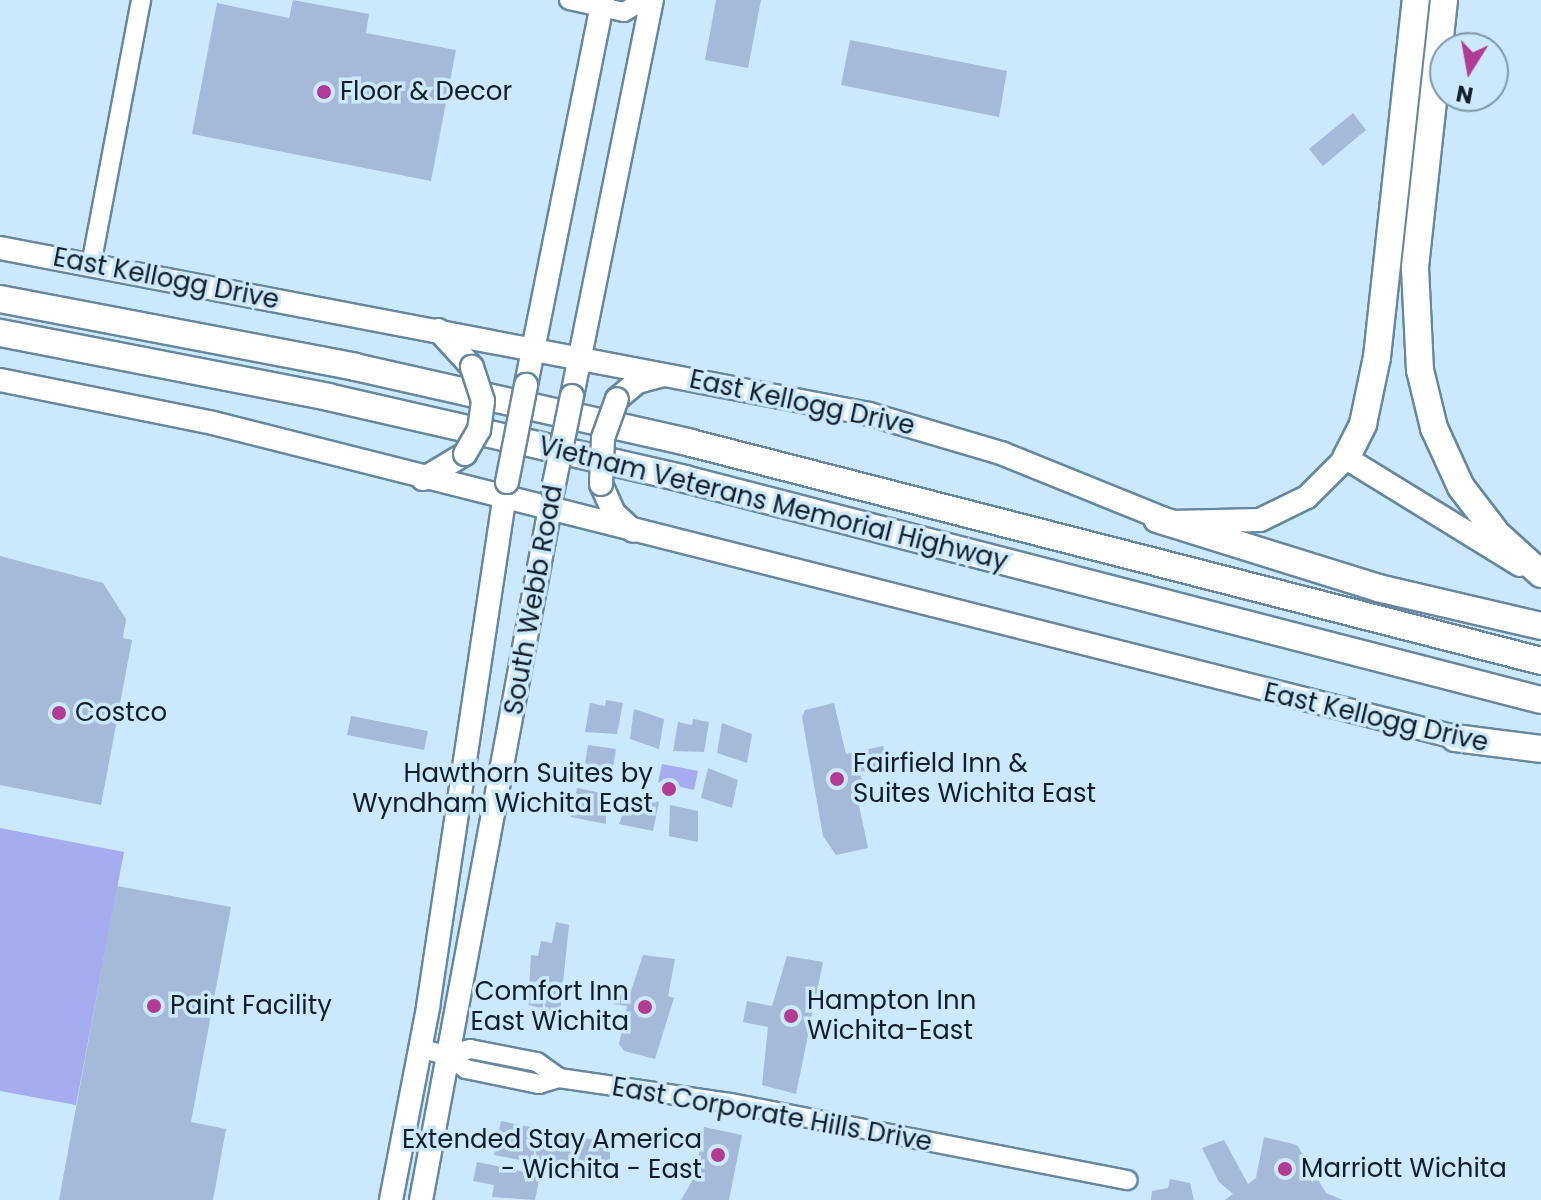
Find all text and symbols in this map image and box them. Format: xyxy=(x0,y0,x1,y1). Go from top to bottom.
north arrow xyxy=(1429,32,1509,112)
place label: Floor & Decor xyxy=(340,76,512,108)
text: N xyxy=(1454,77,1476,111)
marker: Floor & Decor xyxy=(315,83,333,101)
street label: East Kellogg Drive xyxy=(50,242,282,316)
street label: East Kellogg Drive xyxy=(687,364,917,442)
street label: Vietnam Veterans Memorial Highway xyxy=(535,431,1011,577)
street label: South Webb Road xyxy=(498,483,570,717)
street label: East Kellogg Drive xyxy=(1261,677,1491,759)
place label: Costco xyxy=(75,697,167,729)
marker: Costco xyxy=(50,704,68,722)
place label: Fairfield Inn & Suites Wichita East xyxy=(853,748,1096,810)
place label: Hawthorn Suites by Wyndham Wichita East xyxy=(352,758,653,820)
marker: Fairfield Inn & Suites Wichita East xyxy=(828,770,846,788)
marker: Hawthorn Suites by Wyndham Wichita East xyxy=(660,780,678,798)
place label: Comfort Inn East Wichita xyxy=(470,976,629,1038)
place label: Hampton Inn Wichita-East xyxy=(807,985,976,1046)
place label: Paint Facility xyxy=(170,990,332,1022)
marker: Paint Facility xyxy=(145,997,163,1015)
marker: Comfort Inn East Wichita xyxy=(636,998,654,1016)
marker: Hampton Inn Wichita-East xyxy=(782,1007,800,1025)
street label: East Corporate Hills Drive xyxy=(610,1071,934,1159)
place label: Extended Stay America - Wichita - East xyxy=(402,1124,702,1186)
marker: Extended Stay America - Wichita - East xyxy=(709,1146,727,1164)
place label: Marriott Wichita xyxy=(1301,1153,1507,1185)
marker: Marriott Wichita xyxy=(1276,1160,1294,1178)

